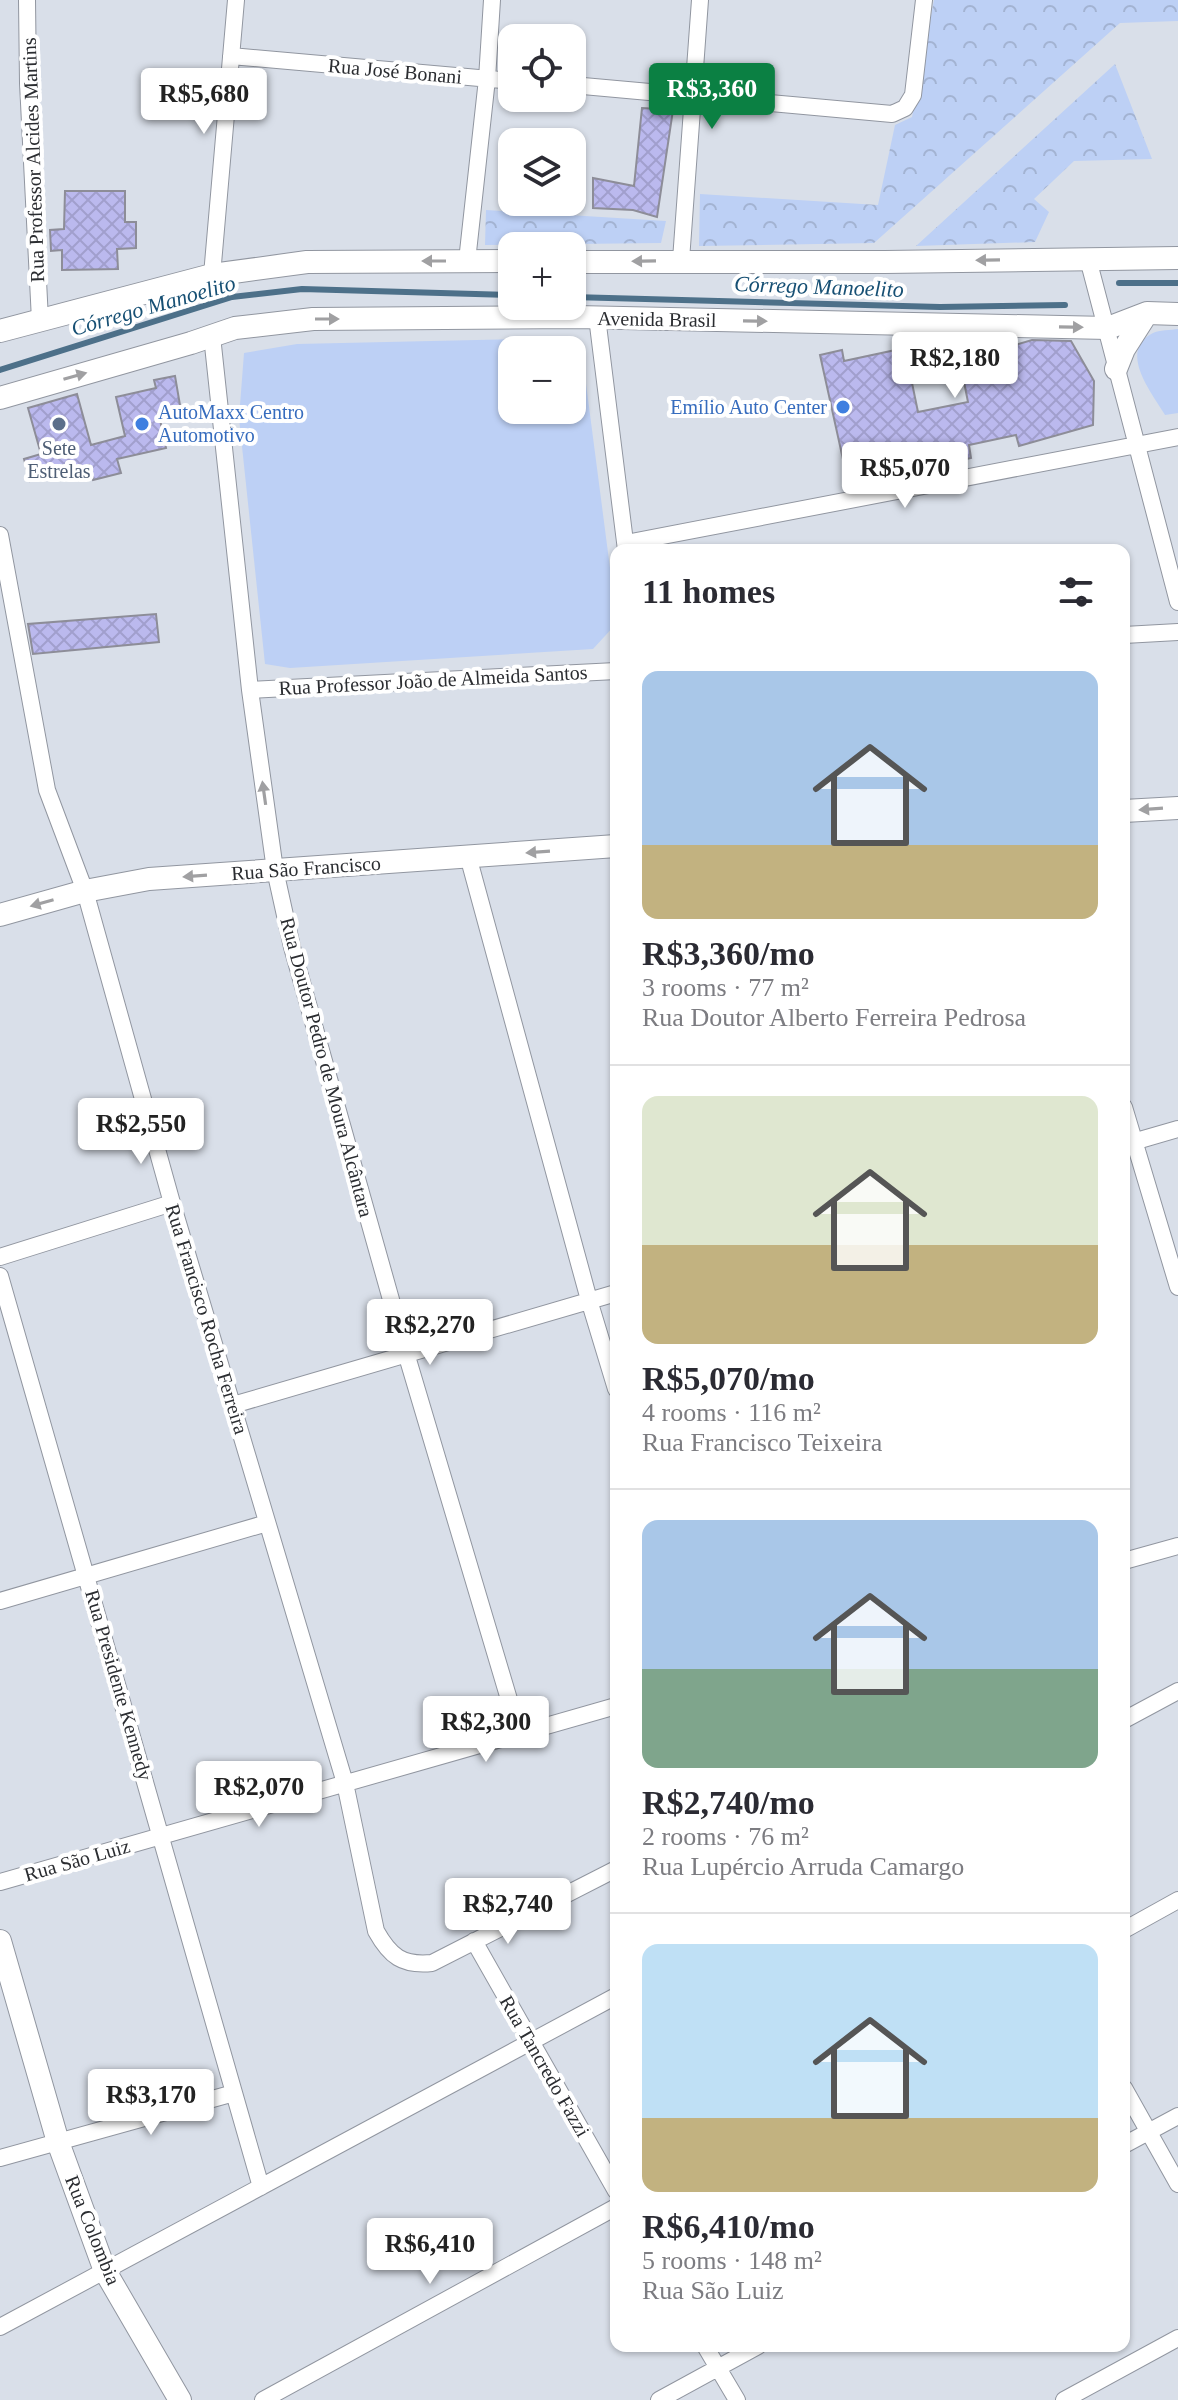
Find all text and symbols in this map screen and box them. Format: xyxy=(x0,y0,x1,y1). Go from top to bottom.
map controls xyxy=(498,24,586,424)
button: locate xyxy=(498,24,586,112)
street label: Rua Professor Alcides Martins xyxy=(18,37,48,283)
street label: Rua José Bonani xyxy=(327,54,463,88)
pin: R$3,360 xyxy=(638,63,786,131)
pin: R$5,680 xyxy=(130,68,278,136)
text: R$3,360 xyxy=(667,74,757,103)
text: R$5,680 xyxy=(159,79,249,108)
button: layers xyxy=(498,128,586,216)
button: + xyxy=(498,232,586,320)
one-way arrow xyxy=(975,254,1000,267)
one-way arrow xyxy=(421,255,446,267)
one-way arrow xyxy=(631,255,656,267)
water label: Córrego Manoelito xyxy=(68,270,238,341)
water label: Córrego Manoelito xyxy=(734,271,904,302)
street label: Avenida Brasil xyxy=(597,307,717,331)
one-way arrow xyxy=(315,313,340,325)
one-way arrow xyxy=(743,315,768,327)
one-way arrow xyxy=(1059,321,1084,333)
pin: R$2,180 xyxy=(881,332,1029,400)
button: − xyxy=(498,336,586,424)
text: R$2,180 xyxy=(910,343,1000,372)
one-way arrow xyxy=(63,369,87,382)
place label: Emílio Auto Center xyxy=(670,396,827,418)
marker: Emílio Auto Center xyxy=(834,398,852,416)
place label: AutoMaxx Centro Automotivo xyxy=(158,401,304,446)
marker: Sete Estrelas xyxy=(50,415,68,433)
marker: AutoMaxx Centro Automotivo xyxy=(133,415,151,433)
place label: Sete Estrelas xyxy=(27,437,91,482)
pin: R$5,070 xyxy=(831,442,979,510)
text: R$5,070 xyxy=(860,453,950,482)
icon: filters xyxy=(1054,570,1098,614)
text: 11 homes xyxy=(642,573,775,610)
street label: Rua Professor João de Almeida Santos xyxy=(278,661,588,699)
icon: home xyxy=(798,723,942,867)
one-way arrow xyxy=(257,780,270,805)
one-way arrow xyxy=(1138,803,1163,816)
one-way arrow xyxy=(525,845,550,858)
street label: Rua São Francisco xyxy=(230,852,382,884)
one-way arrow xyxy=(182,870,207,883)
one-way arrow xyxy=(30,897,54,910)
street label: Rua Doutor Pedro de Moura Alcântara xyxy=(276,915,378,1219)
text: R$3,360/mo xyxy=(642,935,815,972)
text: 3 rooms · 77 m² xyxy=(642,973,809,1002)
text: Rua Doutor Alberto Ferreira Pedrosa xyxy=(642,1003,1026,1032)
pin: R$2,550 xyxy=(67,1098,215,1166)
text: R$2,550 xyxy=(96,1109,186,1138)
icon: home xyxy=(798,1148,942,1292)
street label: Rua Francisco Rocha Ferreira xyxy=(161,1201,253,1437)
pin: R$2,270 xyxy=(356,1299,504,1367)
text: R$2,270 xyxy=(385,1310,475,1339)
text: R$5,070/mo xyxy=(642,1360,815,1397)
text: 4 rooms · 116 m² xyxy=(642,1398,821,1427)
text: Rua Francisco Teixeira xyxy=(642,1428,882,1457)
icon: home xyxy=(798,1572,942,1716)
street label: Rua Presidente Kennedy xyxy=(80,1587,157,1783)
pin: R$2,300 xyxy=(412,1696,560,1764)
text: R$2,300 xyxy=(441,1707,531,1736)
pin: R$2,070 xyxy=(185,1761,333,1829)
text: R$2,070 xyxy=(214,1772,304,1801)
text: R$2,740/mo xyxy=(642,1784,815,1821)
text: 2 rooms · 76 m² xyxy=(642,1822,809,1851)
street label: Rua São Luiz xyxy=(22,1834,132,1886)
text: Rua Lupércio Arruda Camargo xyxy=(642,1852,964,1881)
pin: R$2,740 xyxy=(434,1878,582,1946)
text: R$2,740 xyxy=(463,1889,553,1918)
street label: Rua Tancredo Fazzi xyxy=(496,1992,595,2141)
icon: home xyxy=(798,1996,942,2140)
pin: R$3,170 xyxy=(77,2069,225,2137)
text: R$3,170 xyxy=(106,2080,196,2109)
street label: Rua Colombia xyxy=(61,2172,125,2288)
text: R$6,410/mo xyxy=(642,2208,815,2245)
pin: R$6,410 xyxy=(356,2218,504,2286)
text: R$6,410 xyxy=(385,2229,475,2258)
text: 5 rooms · 148 m² xyxy=(642,2246,822,2275)
text: Rua São Luiz xyxy=(642,2276,784,2305)

